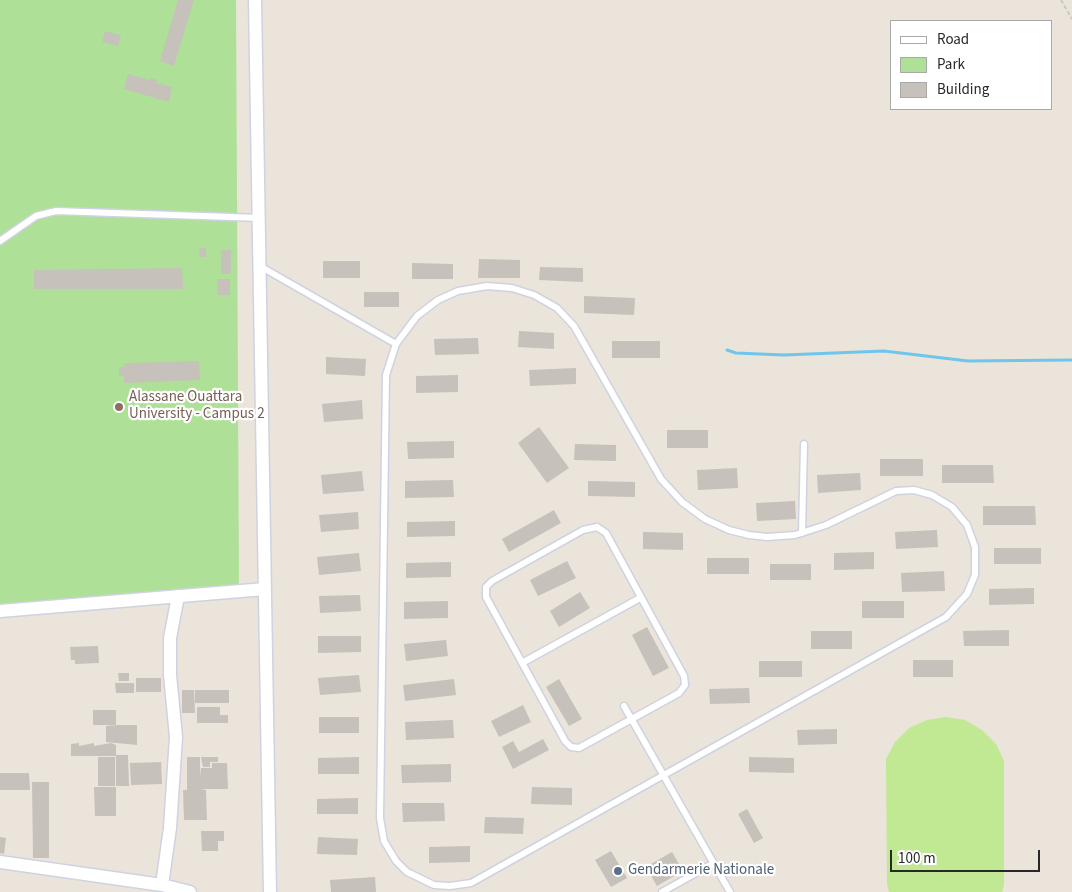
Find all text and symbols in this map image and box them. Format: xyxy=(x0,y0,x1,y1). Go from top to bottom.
legend xyxy=(890,20,1052,110)
text: Road xyxy=(937,29,969,50)
text: Park xyxy=(937,54,965,75)
text: Building xyxy=(937,79,989,100)
place label: Alassane Ouattara University - Campus 2 xyxy=(129,389,265,424)
marker: Alassane Ouattara University - Campus 2 xyxy=(113,401,125,413)
scale bar xyxy=(892,840,1042,872)
text: 100 m xyxy=(898,848,936,869)
place label: Gendarmerie Nationale xyxy=(628,862,774,880)
marker: Gendarmerie Nationale xyxy=(612,865,624,877)

